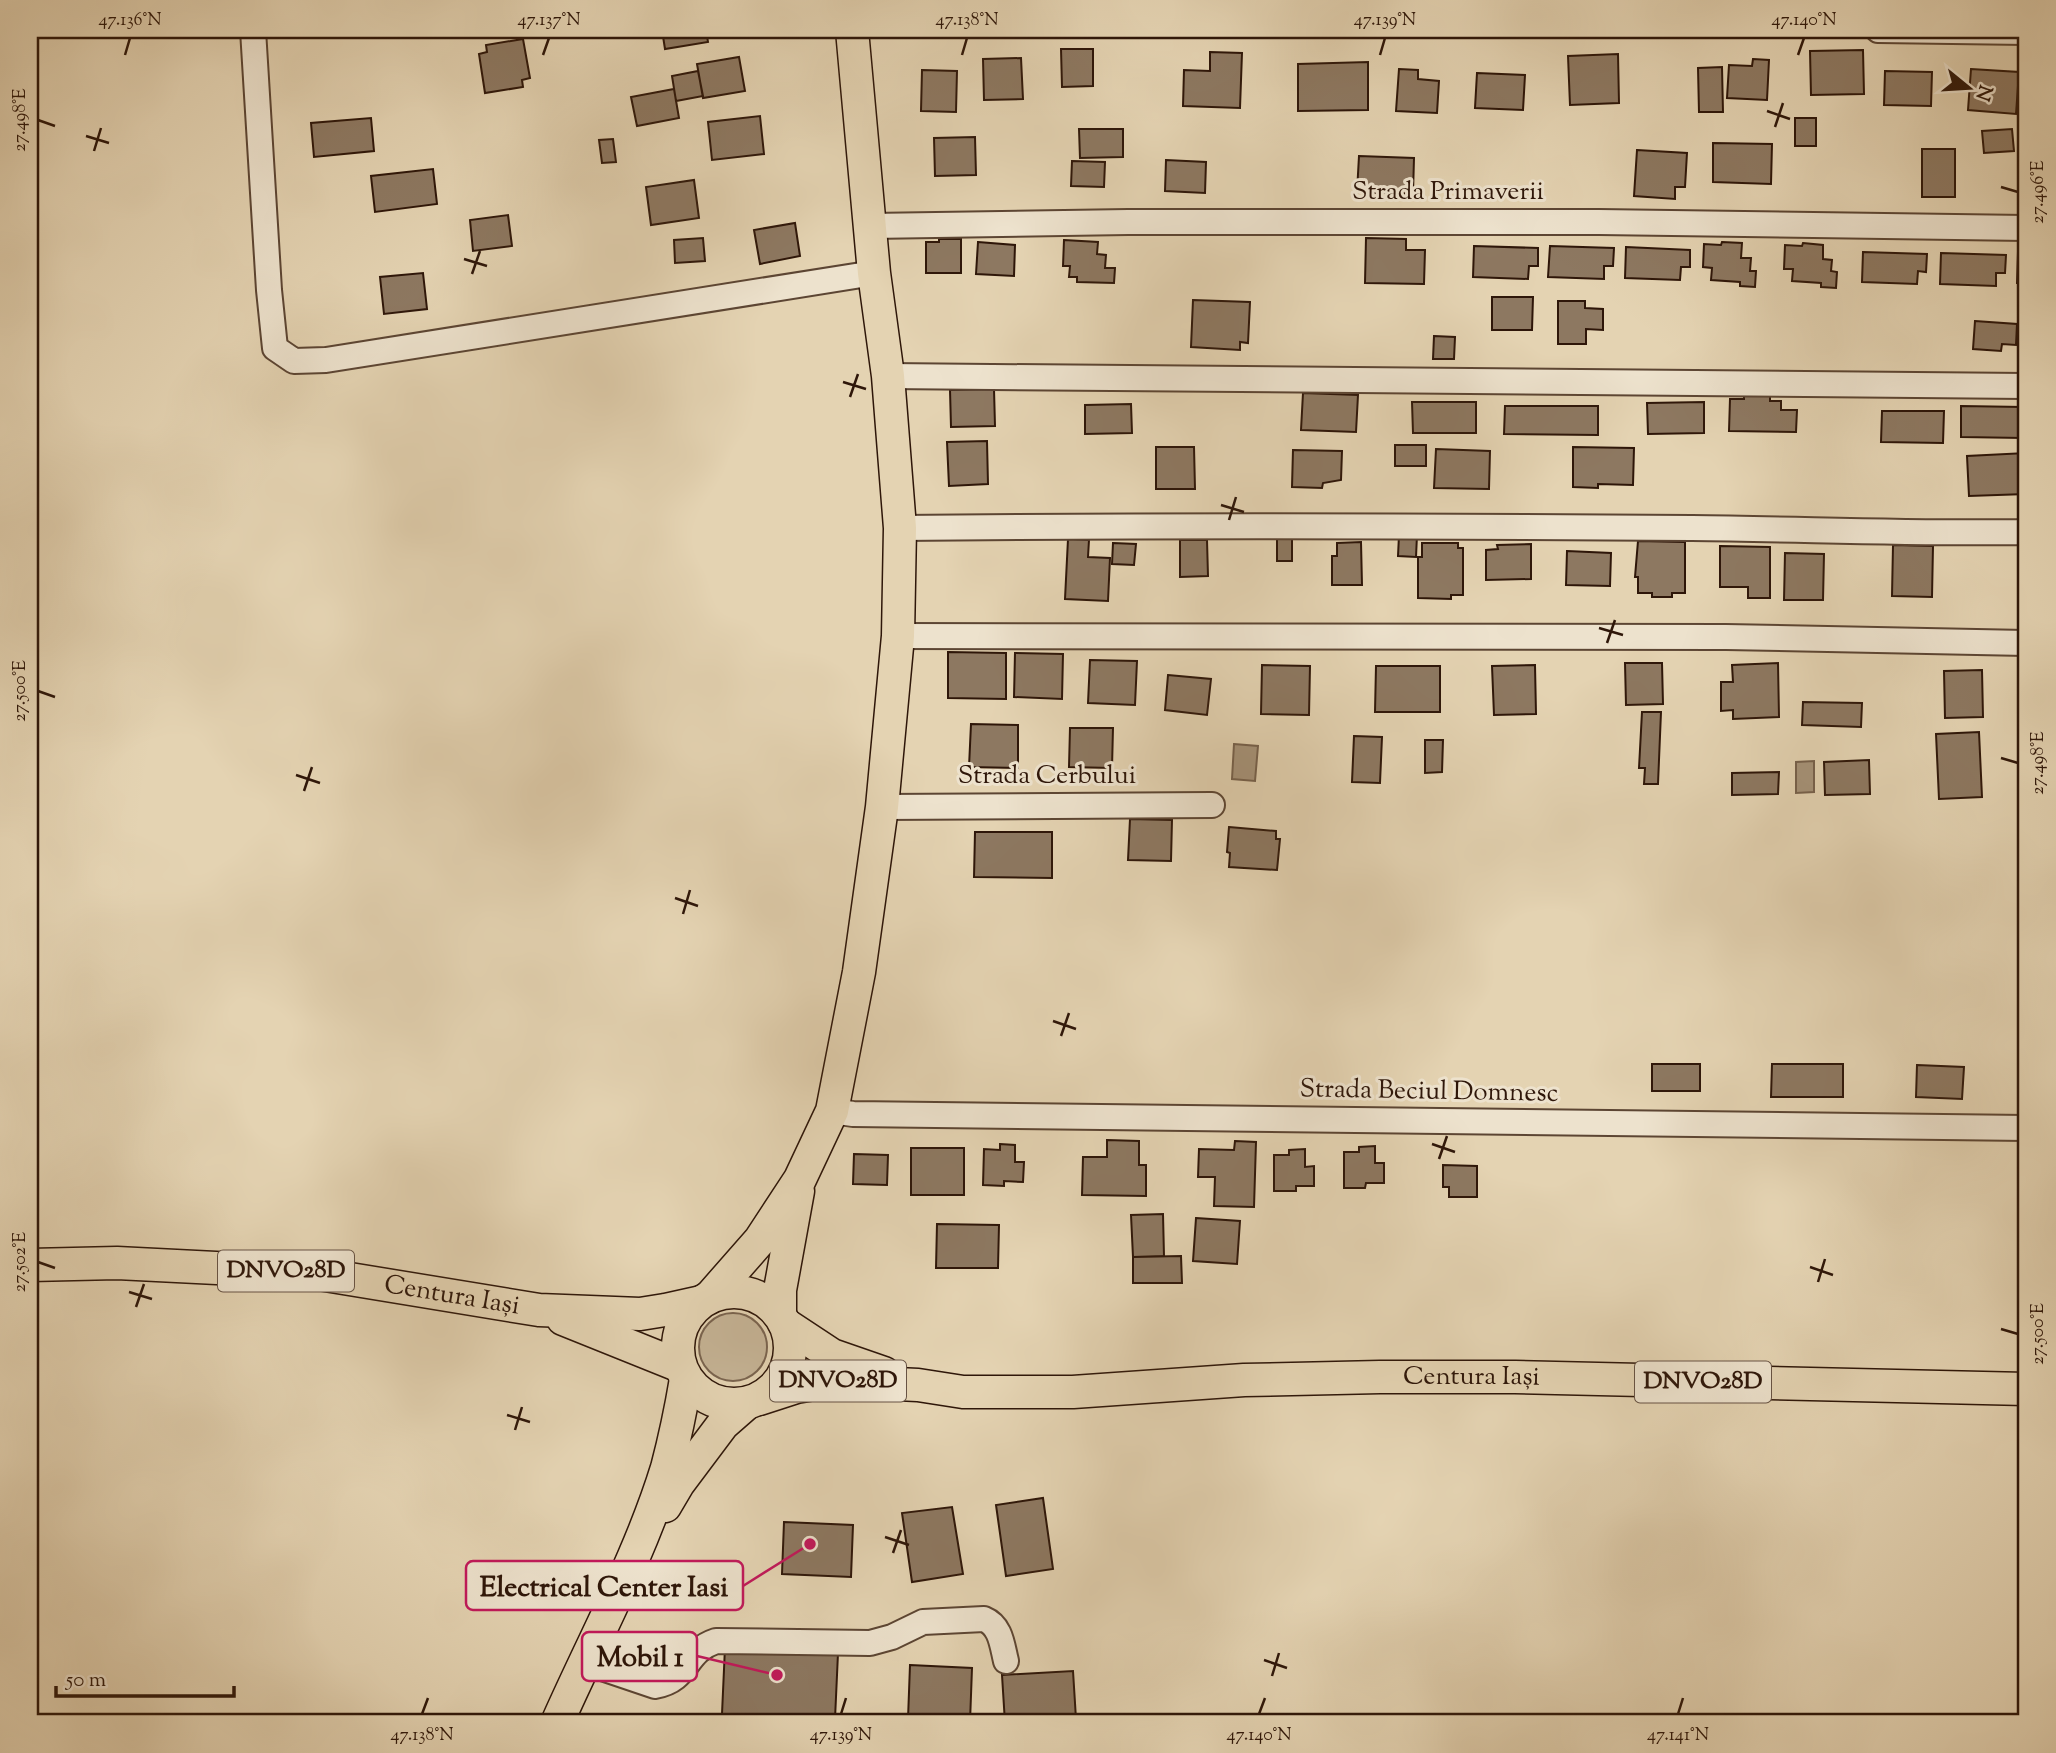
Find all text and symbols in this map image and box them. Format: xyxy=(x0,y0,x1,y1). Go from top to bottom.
text: 47.136°N xyxy=(99,8,162,34)
text: 47.137°N xyxy=(517,8,581,34)
text: 47.138°N xyxy=(935,8,999,34)
text: 47.139°N xyxy=(1354,8,1416,34)
text: 47.140°N xyxy=(1771,8,1837,34)
north arrow xyxy=(1934,52,2004,122)
text: N xyxy=(1968,81,1998,104)
text: 27.498°E xyxy=(8,88,34,152)
text: 27.496°E xyxy=(2026,160,2052,224)
street label: Strada Primaverii xyxy=(1352,174,1544,211)
text: 27.500°E xyxy=(8,660,34,722)
text: 27.498°E xyxy=(2026,731,2052,795)
street label: Strada Cerbului xyxy=(958,758,1136,795)
street label: Strada Beciul Domnesc xyxy=(1299,1071,1559,1113)
text: 27.502°E xyxy=(8,1232,34,1292)
road number: DNVO28D xyxy=(218,1251,354,1292)
street label: Centura Iași xyxy=(381,1266,522,1325)
text: 27.500°E xyxy=(2026,1303,2052,1365)
street label: Centura Iași xyxy=(1403,1358,1540,1396)
road number: DNVO28D xyxy=(770,1360,906,1401)
road number: DNVO28D xyxy=(1635,1362,1771,1402)
callout: Electrical Center Iasi xyxy=(466,1561,743,1610)
text: Electrical Center Iasi xyxy=(480,1569,728,1609)
callout: Mobil 1 xyxy=(582,1632,697,1681)
text: Mobil 1 xyxy=(597,1639,684,1679)
scale bar xyxy=(56,1655,234,1699)
text: 50 m xyxy=(65,1666,106,1696)
text: 47.138°N xyxy=(390,1723,454,1749)
text: 47.139°N xyxy=(810,1723,872,1749)
text: 47.140°N xyxy=(1226,1723,1292,1749)
text: 47.141°N xyxy=(1647,1723,1709,1749)

